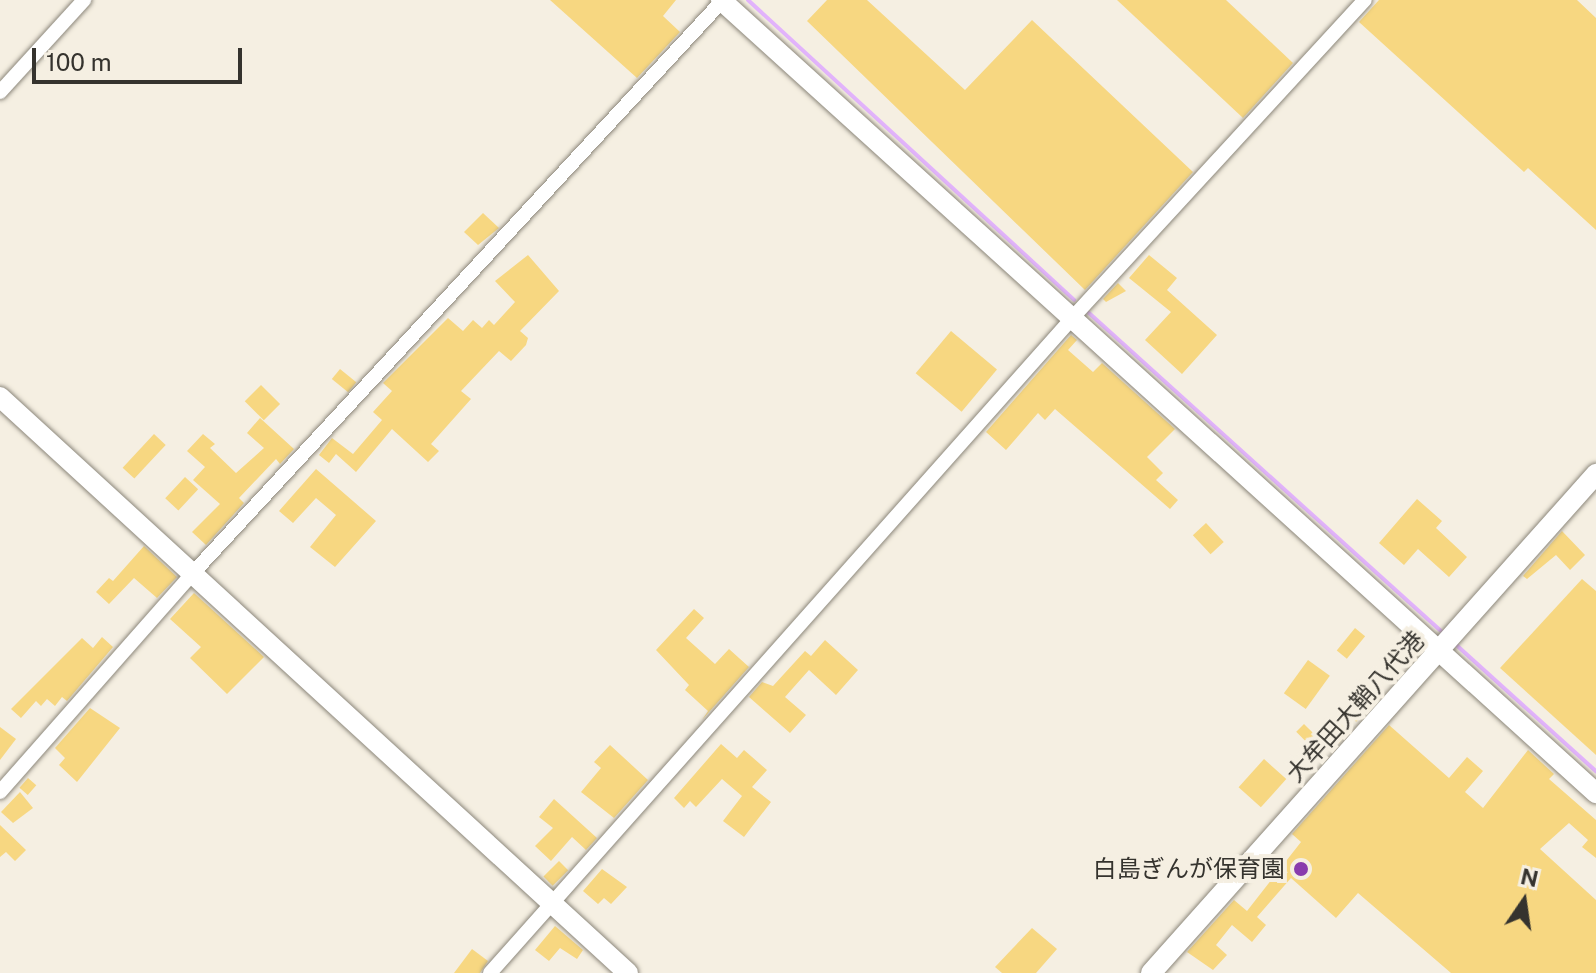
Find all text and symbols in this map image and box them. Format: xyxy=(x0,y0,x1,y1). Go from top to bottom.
scale bar xyxy=(36,32,246,82)
text: 100 m xyxy=(46,48,112,76)
street label: 大牟田大鞘八代港 xyxy=(1280,626,1430,788)
place label: 白島ぎんが保育園 xyxy=(1093,855,1285,883)
marker: 白島ぎんが保育園 xyxy=(1292,860,1310,878)
north arrow xyxy=(1484,861,1564,941)
text: N xyxy=(1518,863,1541,892)

